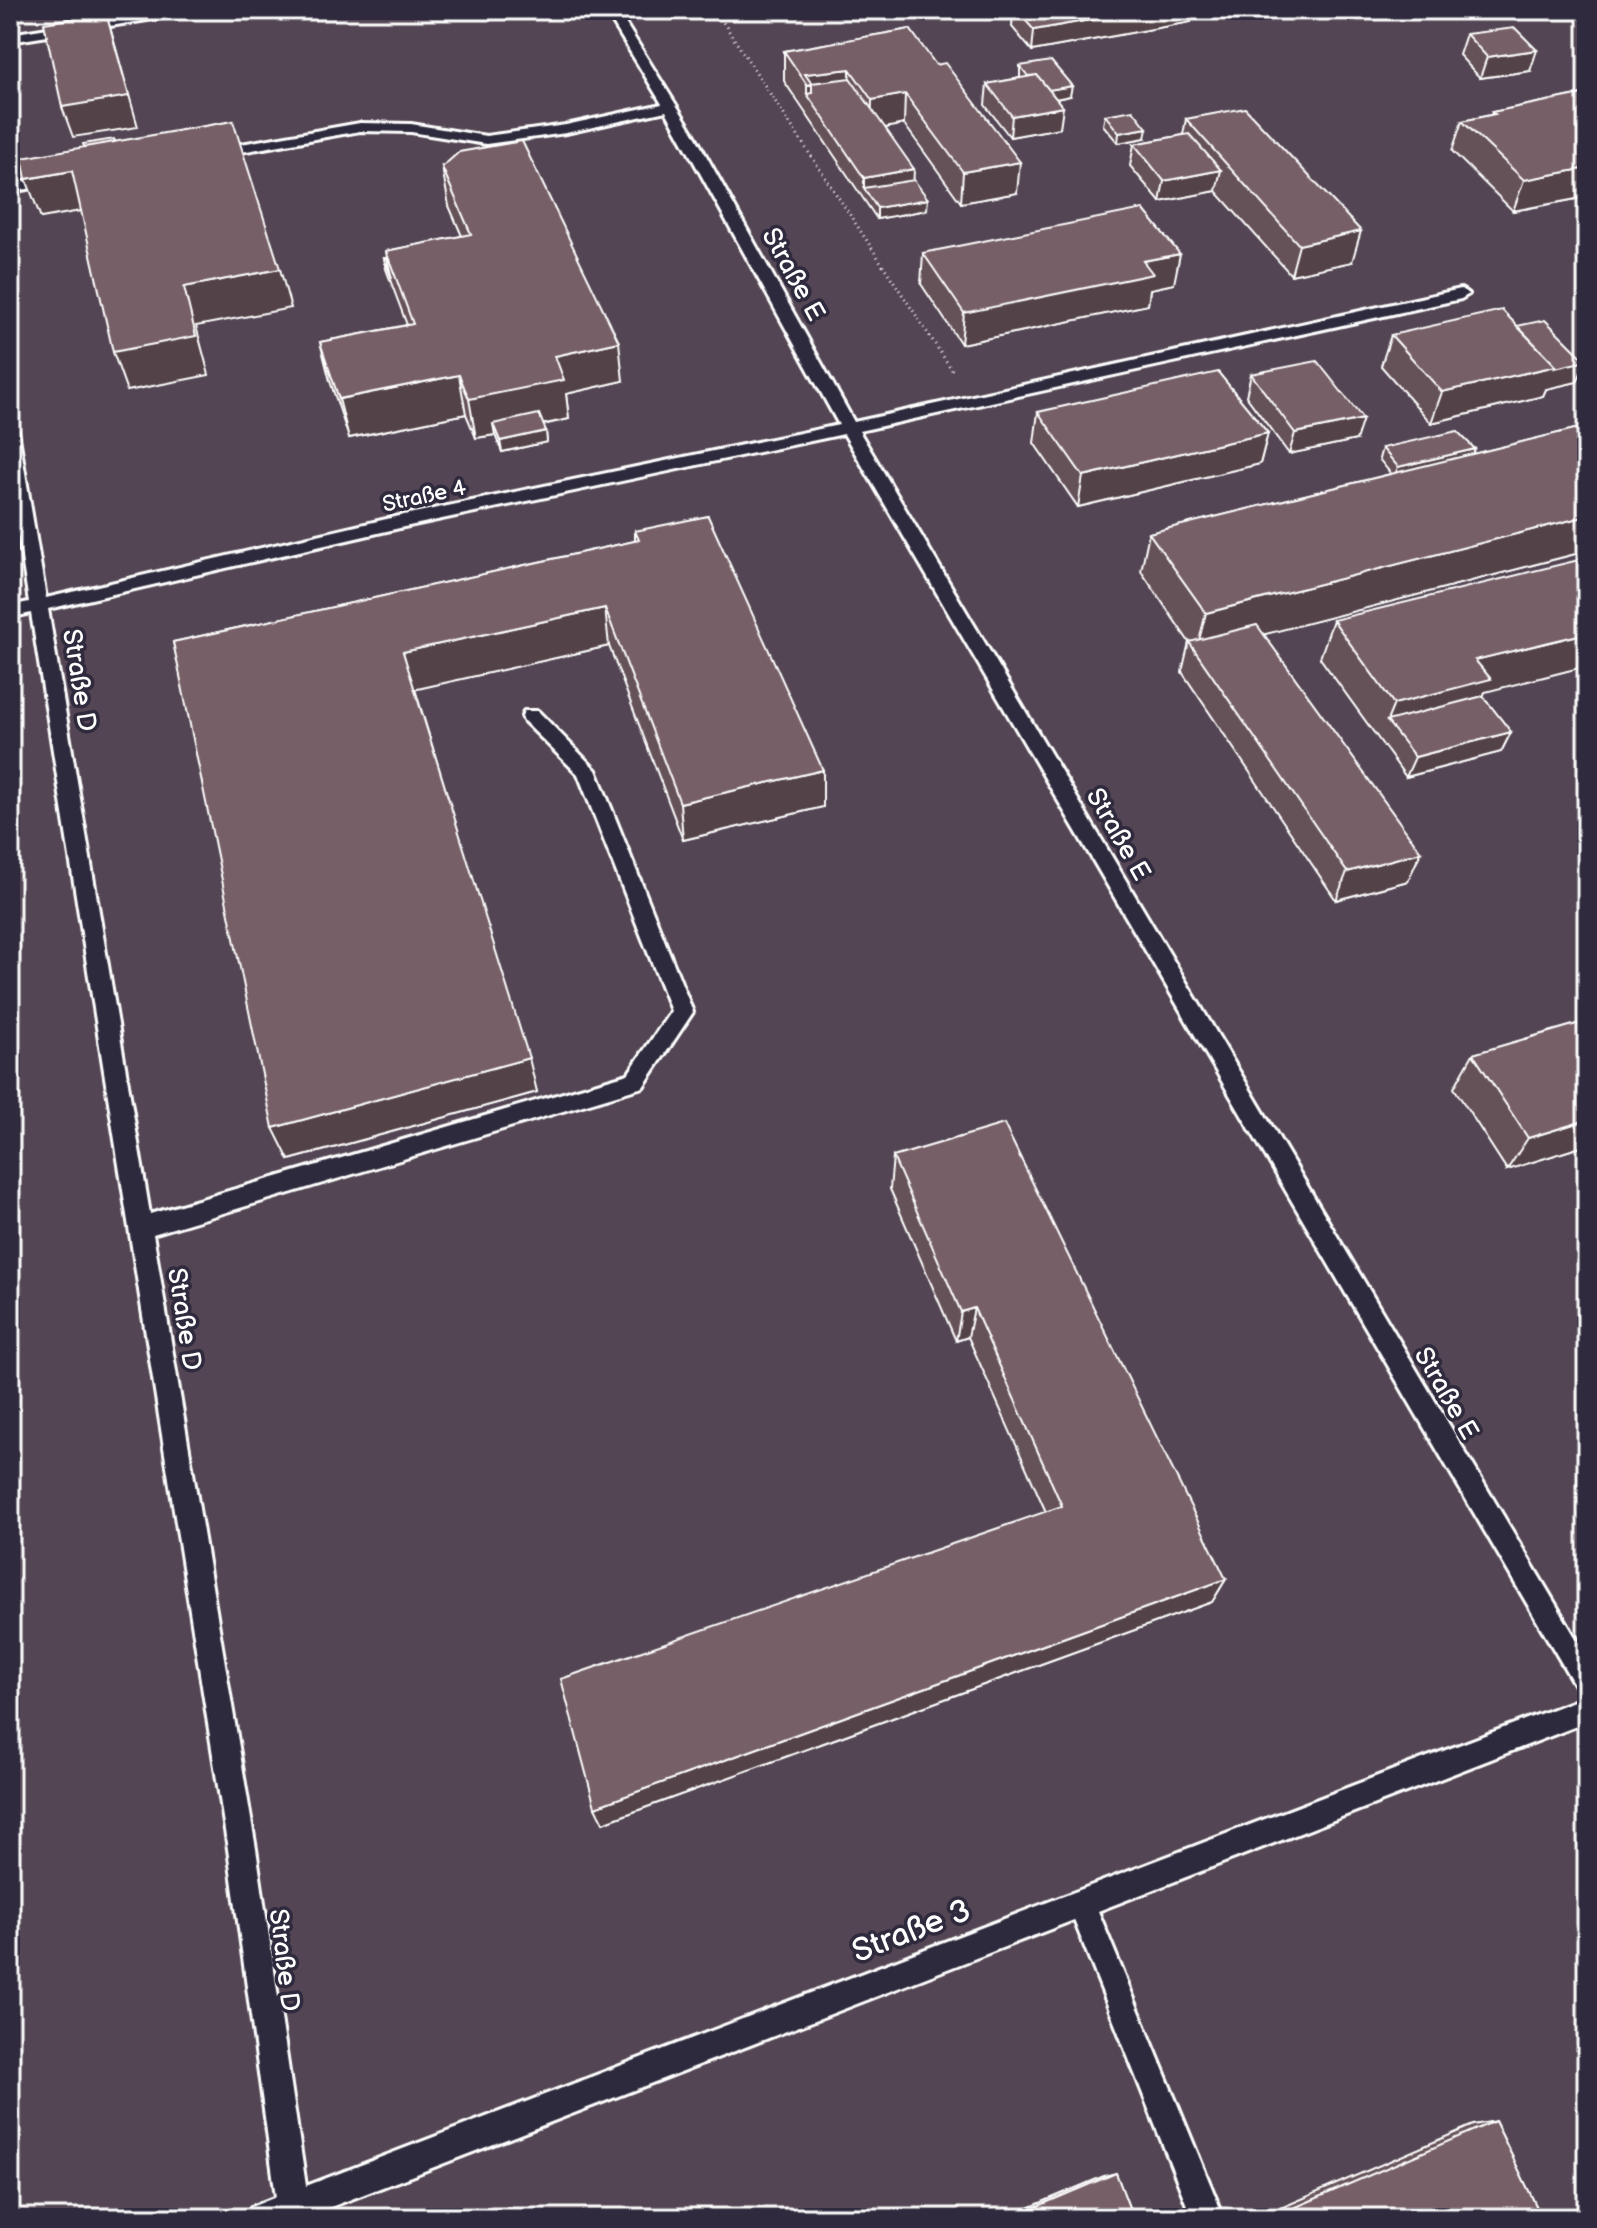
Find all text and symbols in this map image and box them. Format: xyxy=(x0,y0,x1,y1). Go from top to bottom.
street label: Straße E xyxy=(755,223,831,327)
street label: Straße 4 xyxy=(380,474,469,518)
street label: Straße D xyxy=(55,627,102,734)
street label: Straße E xyxy=(1079,783,1156,886)
street label: Straße D xyxy=(160,1266,207,1373)
street label: Straße E xyxy=(1407,1342,1484,1445)
street label: Straße 3 xyxy=(847,1891,976,1972)
street label: Straße D xyxy=(262,1907,305,2013)

